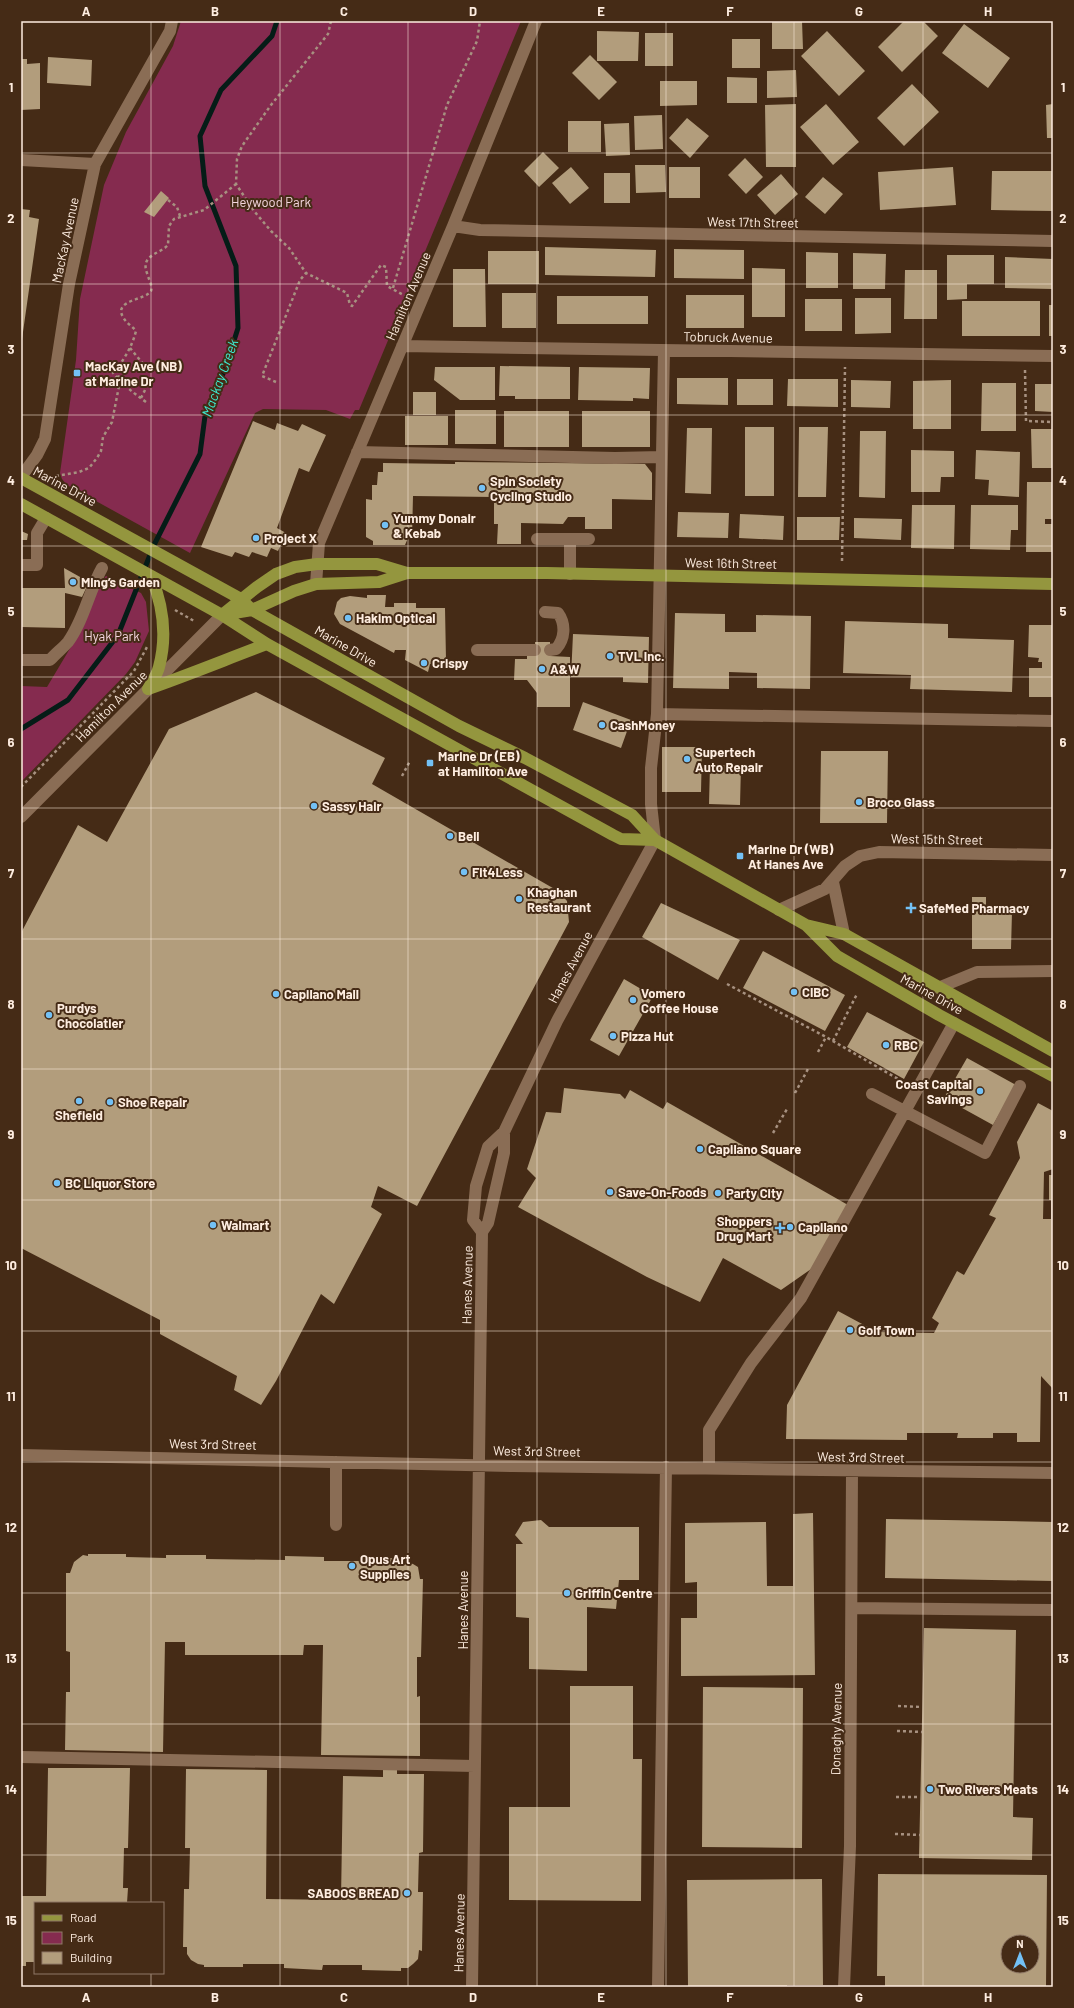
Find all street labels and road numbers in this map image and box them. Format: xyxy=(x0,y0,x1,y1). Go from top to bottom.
street label: MacKay Avenue xyxy=(48,196,82,284)
street label: West 17th Street xyxy=(707,213,799,231)
street label: Hamilton Avenue xyxy=(382,249,434,343)
street label: Tobruck Avenue xyxy=(683,328,773,346)
street label: Marine Drive xyxy=(31,463,99,509)
street label: West 16th Street xyxy=(685,554,777,572)
street label: Marine Drive xyxy=(312,622,380,670)
street label: Hamilton Avenue xyxy=(72,667,150,745)
street label: West 15th Street xyxy=(891,830,983,848)
street label: Hanes Avenue xyxy=(544,928,596,1006)
street label: Marine Drive xyxy=(898,970,966,1018)
street label: Hanes Avenue xyxy=(458,1245,476,1325)
street label: West 3rd Street xyxy=(169,1435,257,1453)
street label: West 3rd Street xyxy=(493,1442,581,1460)
street label: West 3rd Street xyxy=(817,1448,905,1466)
street label: Hanes Avenue xyxy=(455,1570,471,1650)
street label: Donaghy Avenue xyxy=(827,1683,845,1775)
street label: Hanes Avenue xyxy=(450,1893,468,1973)

